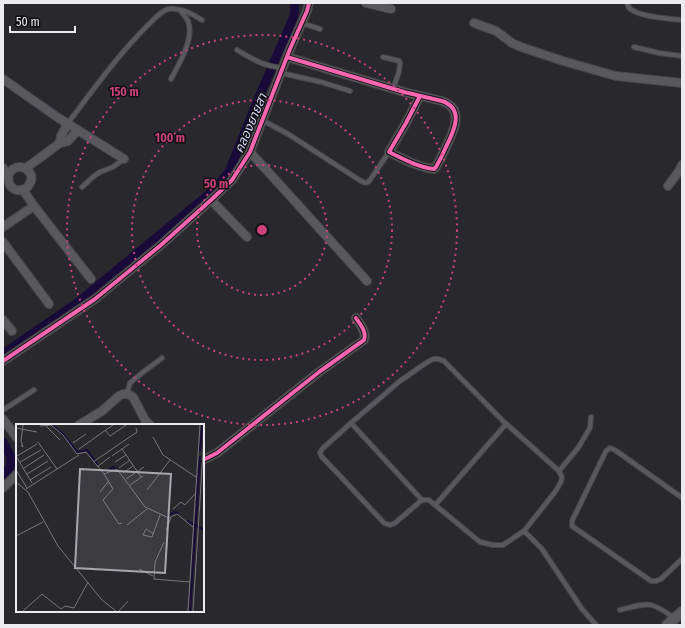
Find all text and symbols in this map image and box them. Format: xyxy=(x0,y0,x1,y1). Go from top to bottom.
scale bar xyxy=(10,8,75,34)
text: 50 m xyxy=(16,15,40,29)
text: 150 m xyxy=(109,85,139,99)
water label: คลองยายสา xyxy=(231,90,270,155)
text: 100 m xyxy=(155,131,185,145)
text: 50 m xyxy=(204,177,228,191)
centre of rings xyxy=(255,223,269,237)
inset map xyxy=(16,424,204,612)

